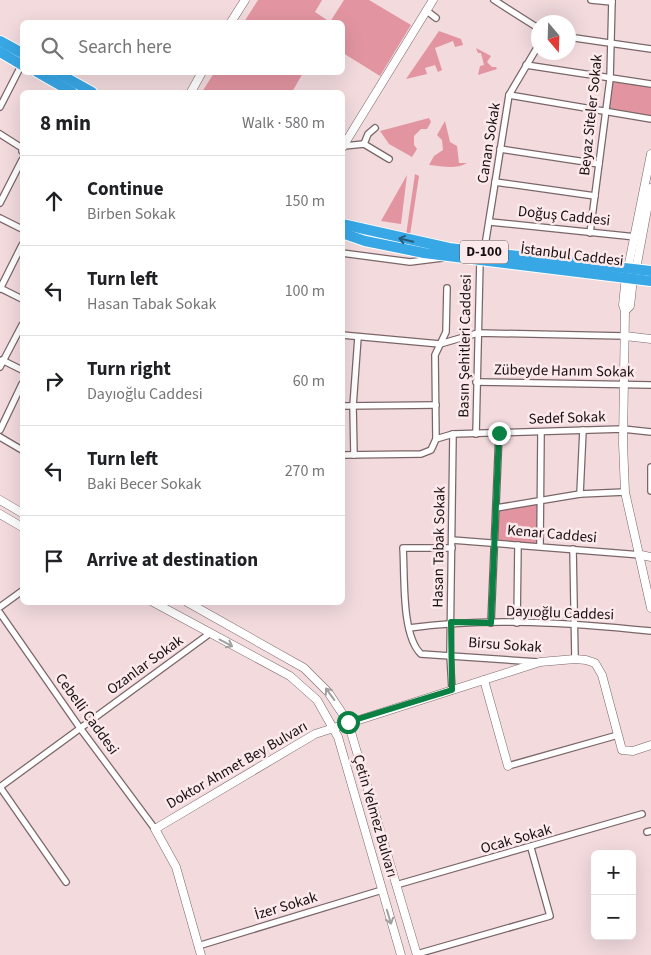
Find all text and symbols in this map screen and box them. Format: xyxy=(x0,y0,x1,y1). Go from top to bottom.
north arrow xyxy=(531,15,576,60)
search box xyxy=(20,20,345,75)
icon: search xyxy=(38,34,66,62)
text: Search here xyxy=(78,34,172,61)
street label: Beyaz Siteler Sokak xyxy=(574,53,608,177)
street label: Canan Sokak xyxy=(472,101,506,185)
text: 8 min xyxy=(40,108,91,138)
text: Walk · 580 m xyxy=(242,112,325,134)
text: Continue xyxy=(87,176,164,203)
icon: ahead xyxy=(40,187,68,215)
text: 150 m xyxy=(285,190,325,212)
street label: Doğuş Caddesi xyxy=(517,201,611,231)
text: Birben Sokak xyxy=(87,203,176,225)
one-way arrow xyxy=(399,235,415,244)
street label: İstanbul Caddesi xyxy=(519,238,625,272)
road number: D-100 xyxy=(460,240,508,264)
text: Turn left xyxy=(87,266,158,293)
street label: Basın Şehitleri Caddesi xyxy=(453,274,477,418)
icon: left xyxy=(40,277,68,305)
text: 100 m xyxy=(285,280,325,302)
text: Hasan Tabak Sokak xyxy=(87,293,216,315)
text: Turn right xyxy=(87,356,171,383)
street label: Zübeyde Hanım Sokak xyxy=(494,359,635,383)
icon: right xyxy=(40,367,68,395)
text: 60 m xyxy=(293,370,325,392)
text: Dayıoğlu Caddesi xyxy=(87,383,203,405)
street label: Sedef Sokak xyxy=(528,406,606,430)
route end xyxy=(488,422,511,445)
text: Turn left xyxy=(87,446,158,473)
icon: left xyxy=(40,457,68,485)
text: 270 m xyxy=(285,460,325,482)
text: Baki Becer Sokak xyxy=(87,473,201,495)
street label: Hasan Tabak Sokak xyxy=(427,486,451,608)
street label: Kenar Caddesi xyxy=(506,520,598,548)
icon: arrive xyxy=(40,547,68,575)
text: Arrive at destination xyxy=(87,547,258,574)
street label: Dayıoğlu Caddesi xyxy=(505,601,615,625)
street label: Ozanlar Sokak xyxy=(103,630,188,700)
street label: Birsu Sokak xyxy=(468,632,543,658)
one-way arrow xyxy=(219,638,234,648)
street label: Cebelli Caddesi xyxy=(50,669,124,759)
one-way arrow xyxy=(324,688,335,701)
route start xyxy=(337,711,360,734)
street label: Doktor Ahmet Bey Bulvarı xyxy=(162,716,312,814)
street label: Çetin Yelmez Bulvarı xyxy=(347,752,403,880)
street label: Ocak Sokak xyxy=(478,819,555,859)
map controls xyxy=(591,850,636,940)
button: + xyxy=(591,850,636,895)
street label: İzer Sokak xyxy=(252,886,320,925)
button: − xyxy=(591,895,636,940)
one-way arrow xyxy=(385,908,395,924)

